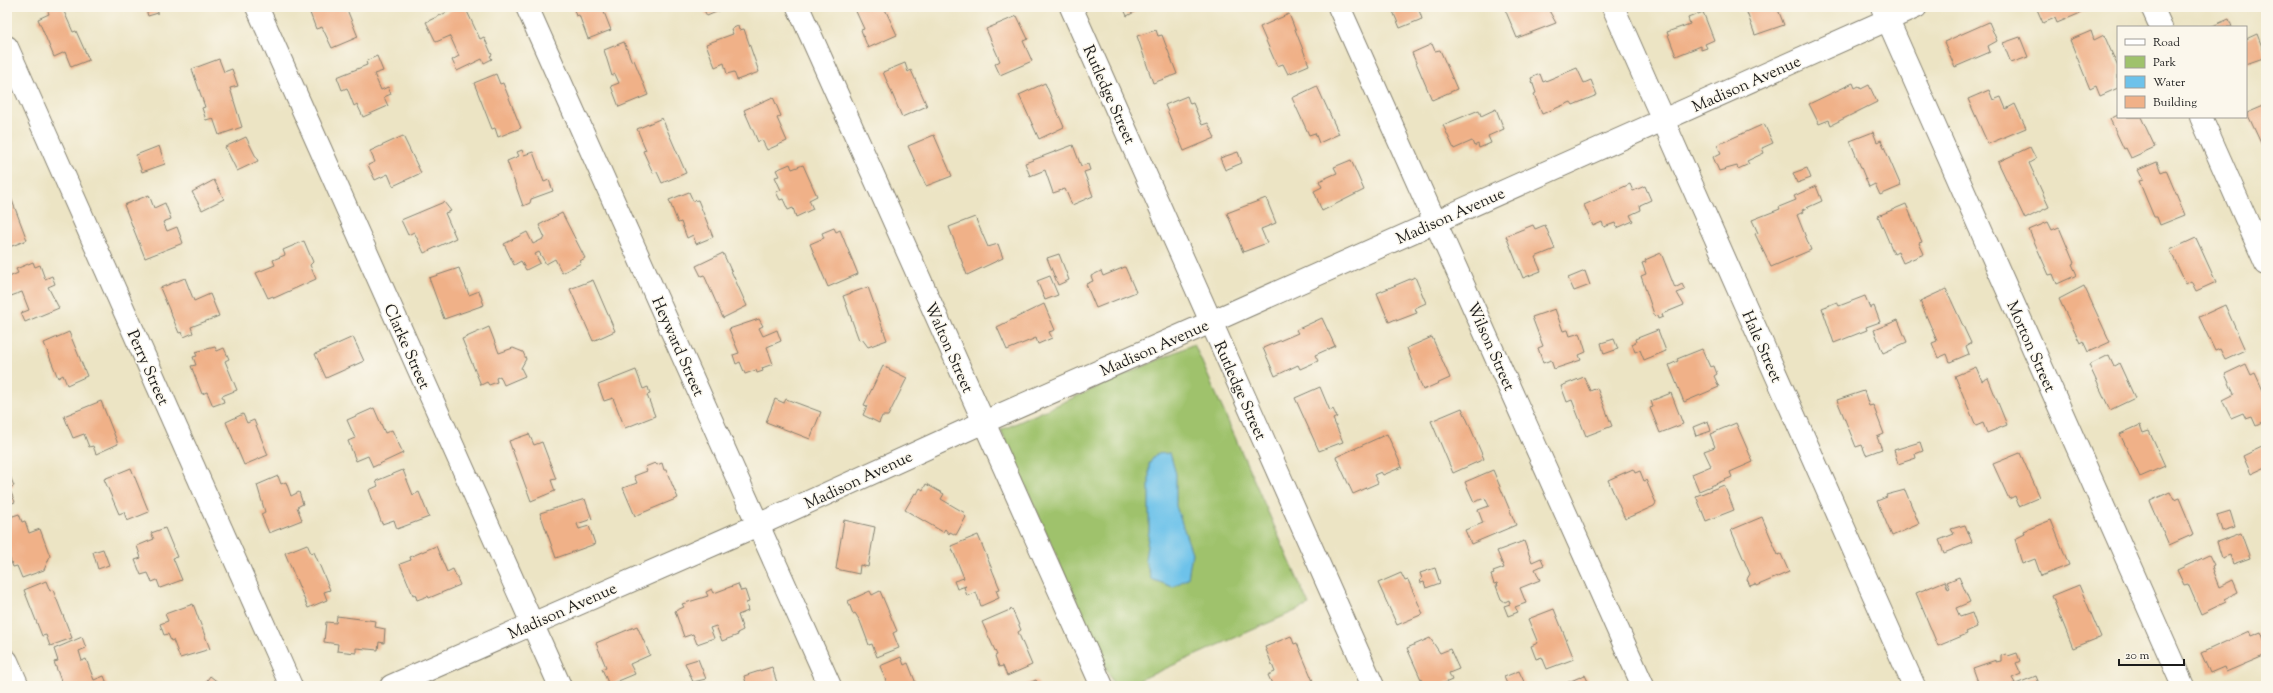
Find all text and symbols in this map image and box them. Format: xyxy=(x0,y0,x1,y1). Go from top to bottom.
legend xyxy=(2117,26,2247,118)
text: Road xyxy=(2153,34,2180,52)
street label: Rutledge Street xyxy=(1076,42,1140,149)
street label: Madison Avenue xyxy=(1689,51,1805,120)
text: Park xyxy=(2153,54,2176,72)
text: Water xyxy=(2153,74,2186,92)
text: Building xyxy=(2153,94,2197,112)
street label: Madison Avenue xyxy=(1393,183,1509,252)
street label: Heyward Street xyxy=(645,294,709,401)
street label: Morton Street xyxy=(1999,298,2060,397)
street label: Walton Street xyxy=(917,299,978,397)
street label: Wilson Street xyxy=(1460,299,1520,396)
street label: Clarke Street xyxy=(377,301,435,394)
street label: Hale Street xyxy=(1735,307,1787,387)
street label: Madison Avenue xyxy=(1097,315,1213,384)
street label: Perry Street xyxy=(120,327,174,410)
street label: Rutledge Street xyxy=(1207,338,1271,445)
street label: Madison Avenue xyxy=(801,446,917,516)
street label: Madison Avenue xyxy=(505,578,621,647)
scale bar xyxy=(2119,641,2184,667)
text: 20 m xyxy=(2125,647,2150,665)

